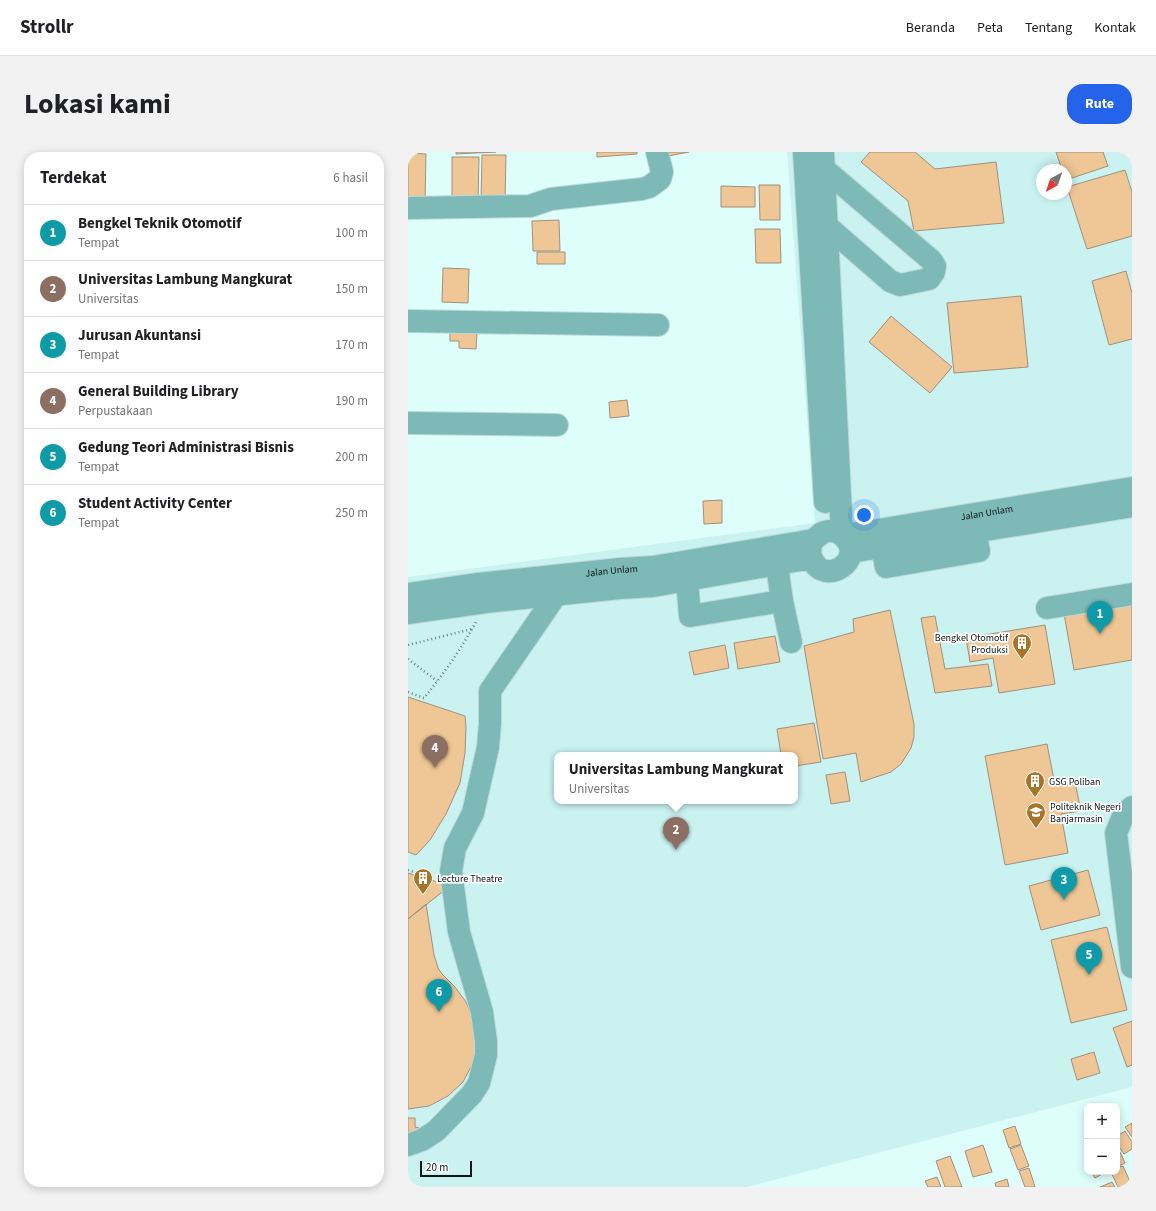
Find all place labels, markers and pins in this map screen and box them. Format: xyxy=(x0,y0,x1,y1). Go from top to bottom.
pin: 1 xyxy=(1087,601,1113,634)
place label: Bengkel Otomotif Produksi xyxy=(935,631,1009,657)
building icon: Bengkel Otomotif Produksi xyxy=(1011,632,1033,660)
pin: 4 xyxy=(422,735,448,768)
building icon: GSG Poliban xyxy=(1024,770,1046,798)
place label: GSG Poliban xyxy=(1049,775,1100,789)
place label: Politeknik Negeri Banjarmasin xyxy=(1050,800,1121,826)
school or university icon: Politeknik Negeri Banjarmasin xyxy=(1025,801,1047,829)
pin: 2 xyxy=(663,817,689,850)
building icon: Lecture Theatre xyxy=(412,867,434,895)
pin: 3 xyxy=(1051,867,1077,900)
place label: Lecture Theatre xyxy=(437,872,503,886)
pin: 5 xyxy=(1076,942,1102,975)
pin: 6 xyxy=(426,979,452,1012)

